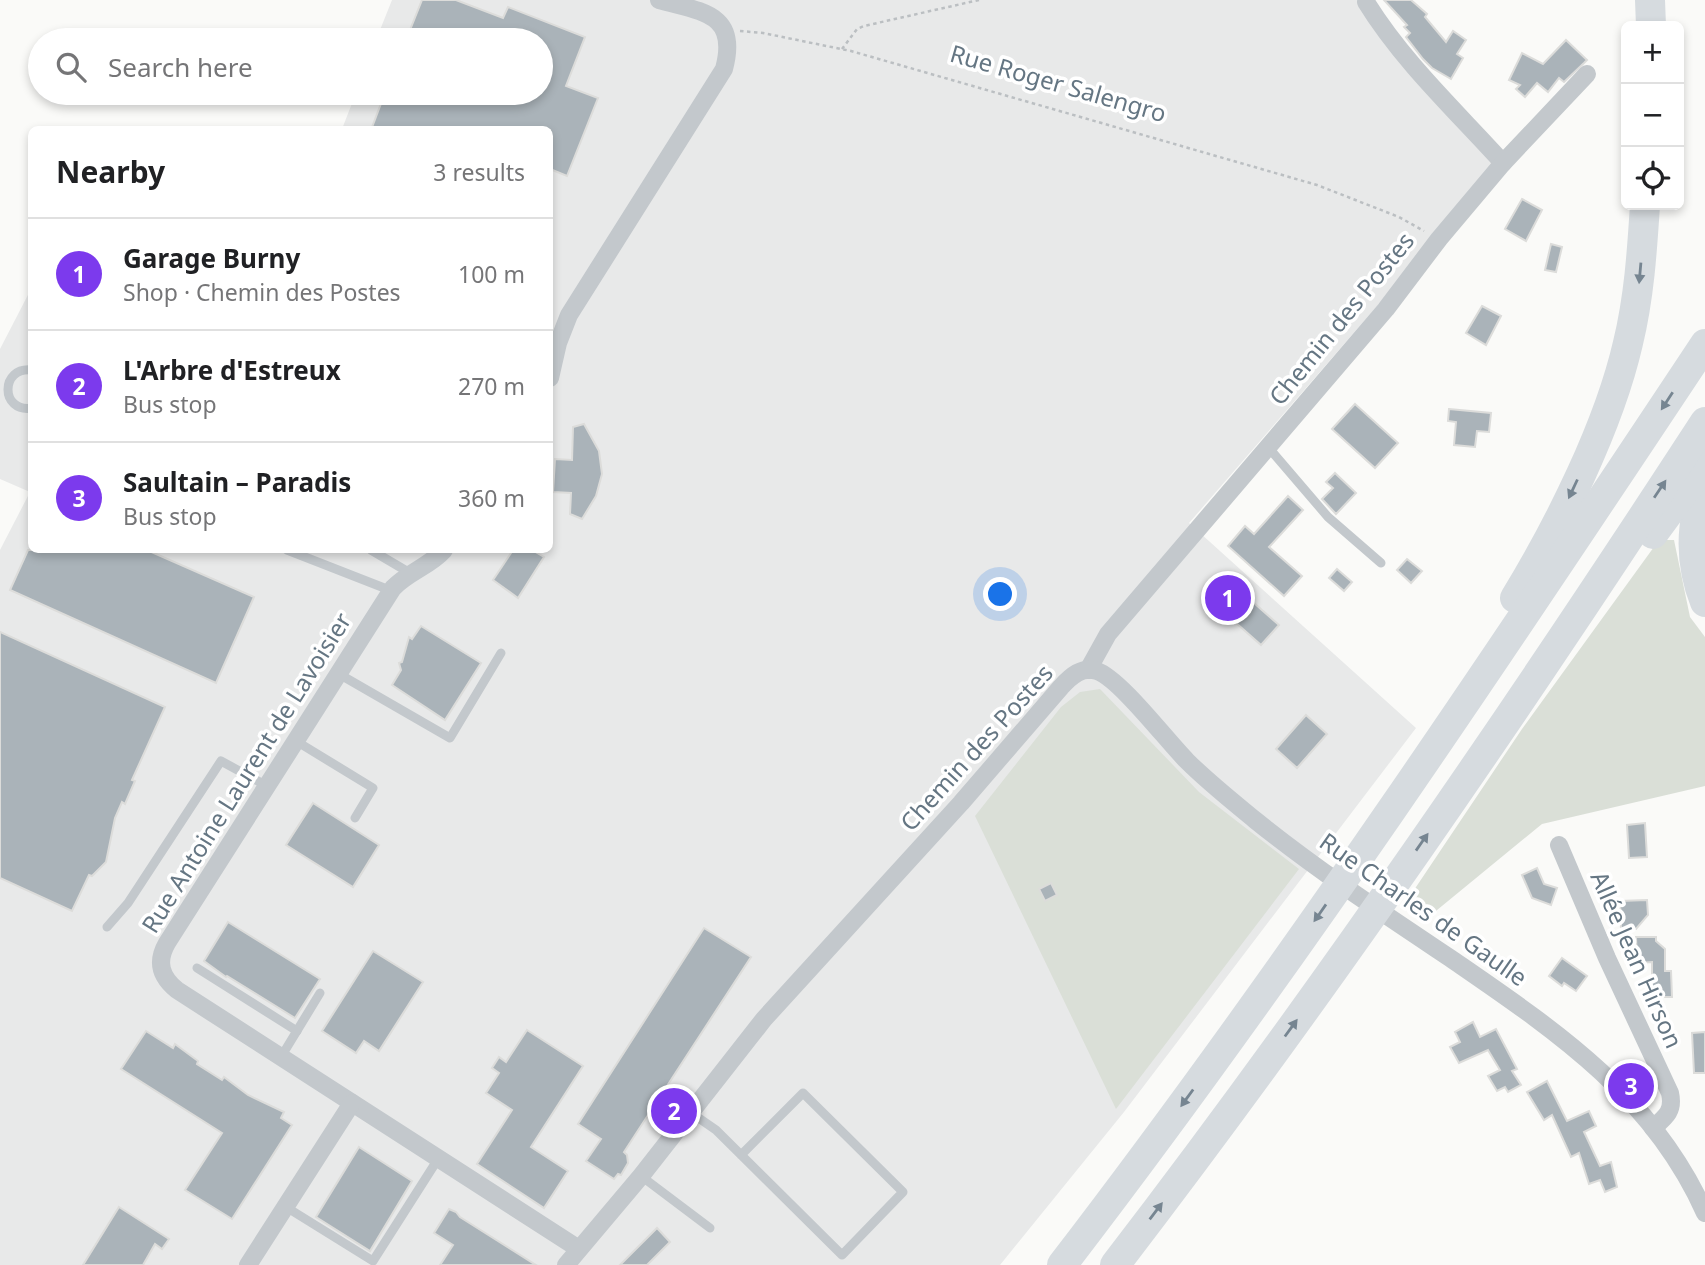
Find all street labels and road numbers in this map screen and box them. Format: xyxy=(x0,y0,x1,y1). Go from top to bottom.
street label: Rue Roger Salengro xyxy=(947,36,1170,129)
street label: Chemin des Postes xyxy=(1261,225,1421,411)
street label: Rue Antoine Laurent de Lavoisier xyxy=(133,606,358,939)
street label: Chemin des Postes xyxy=(892,657,1060,837)
street label: Rue Charles de Gaulle xyxy=(1313,825,1534,993)
street label: Allée Jean Hirson xyxy=(1584,866,1691,1053)

